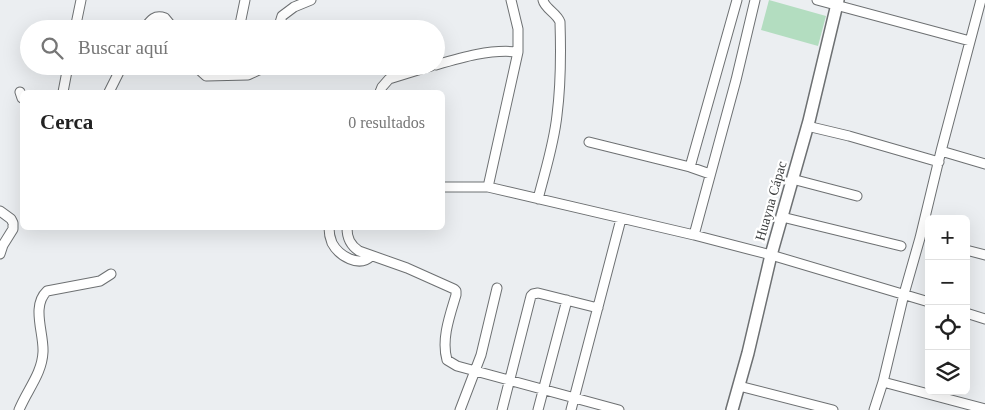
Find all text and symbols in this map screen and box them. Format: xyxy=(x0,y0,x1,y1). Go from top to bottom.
search box xyxy=(20,20,445,75)
icon: search xyxy=(38,34,66,62)
text: Buscar aquí xyxy=(78,37,168,58)
text: Cerca xyxy=(40,110,93,134)
text: 0 resultados xyxy=(348,114,425,131)
street label: Huayna Cápac xyxy=(752,160,790,242)
map controls xyxy=(925,215,970,395)
button: + xyxy=(925,215,970,260)
button: − xyxy=(925,260,970,305)
button: locate xyxy=(925,305,970,350)
button: layers xyxy=(925,350,970,395)

